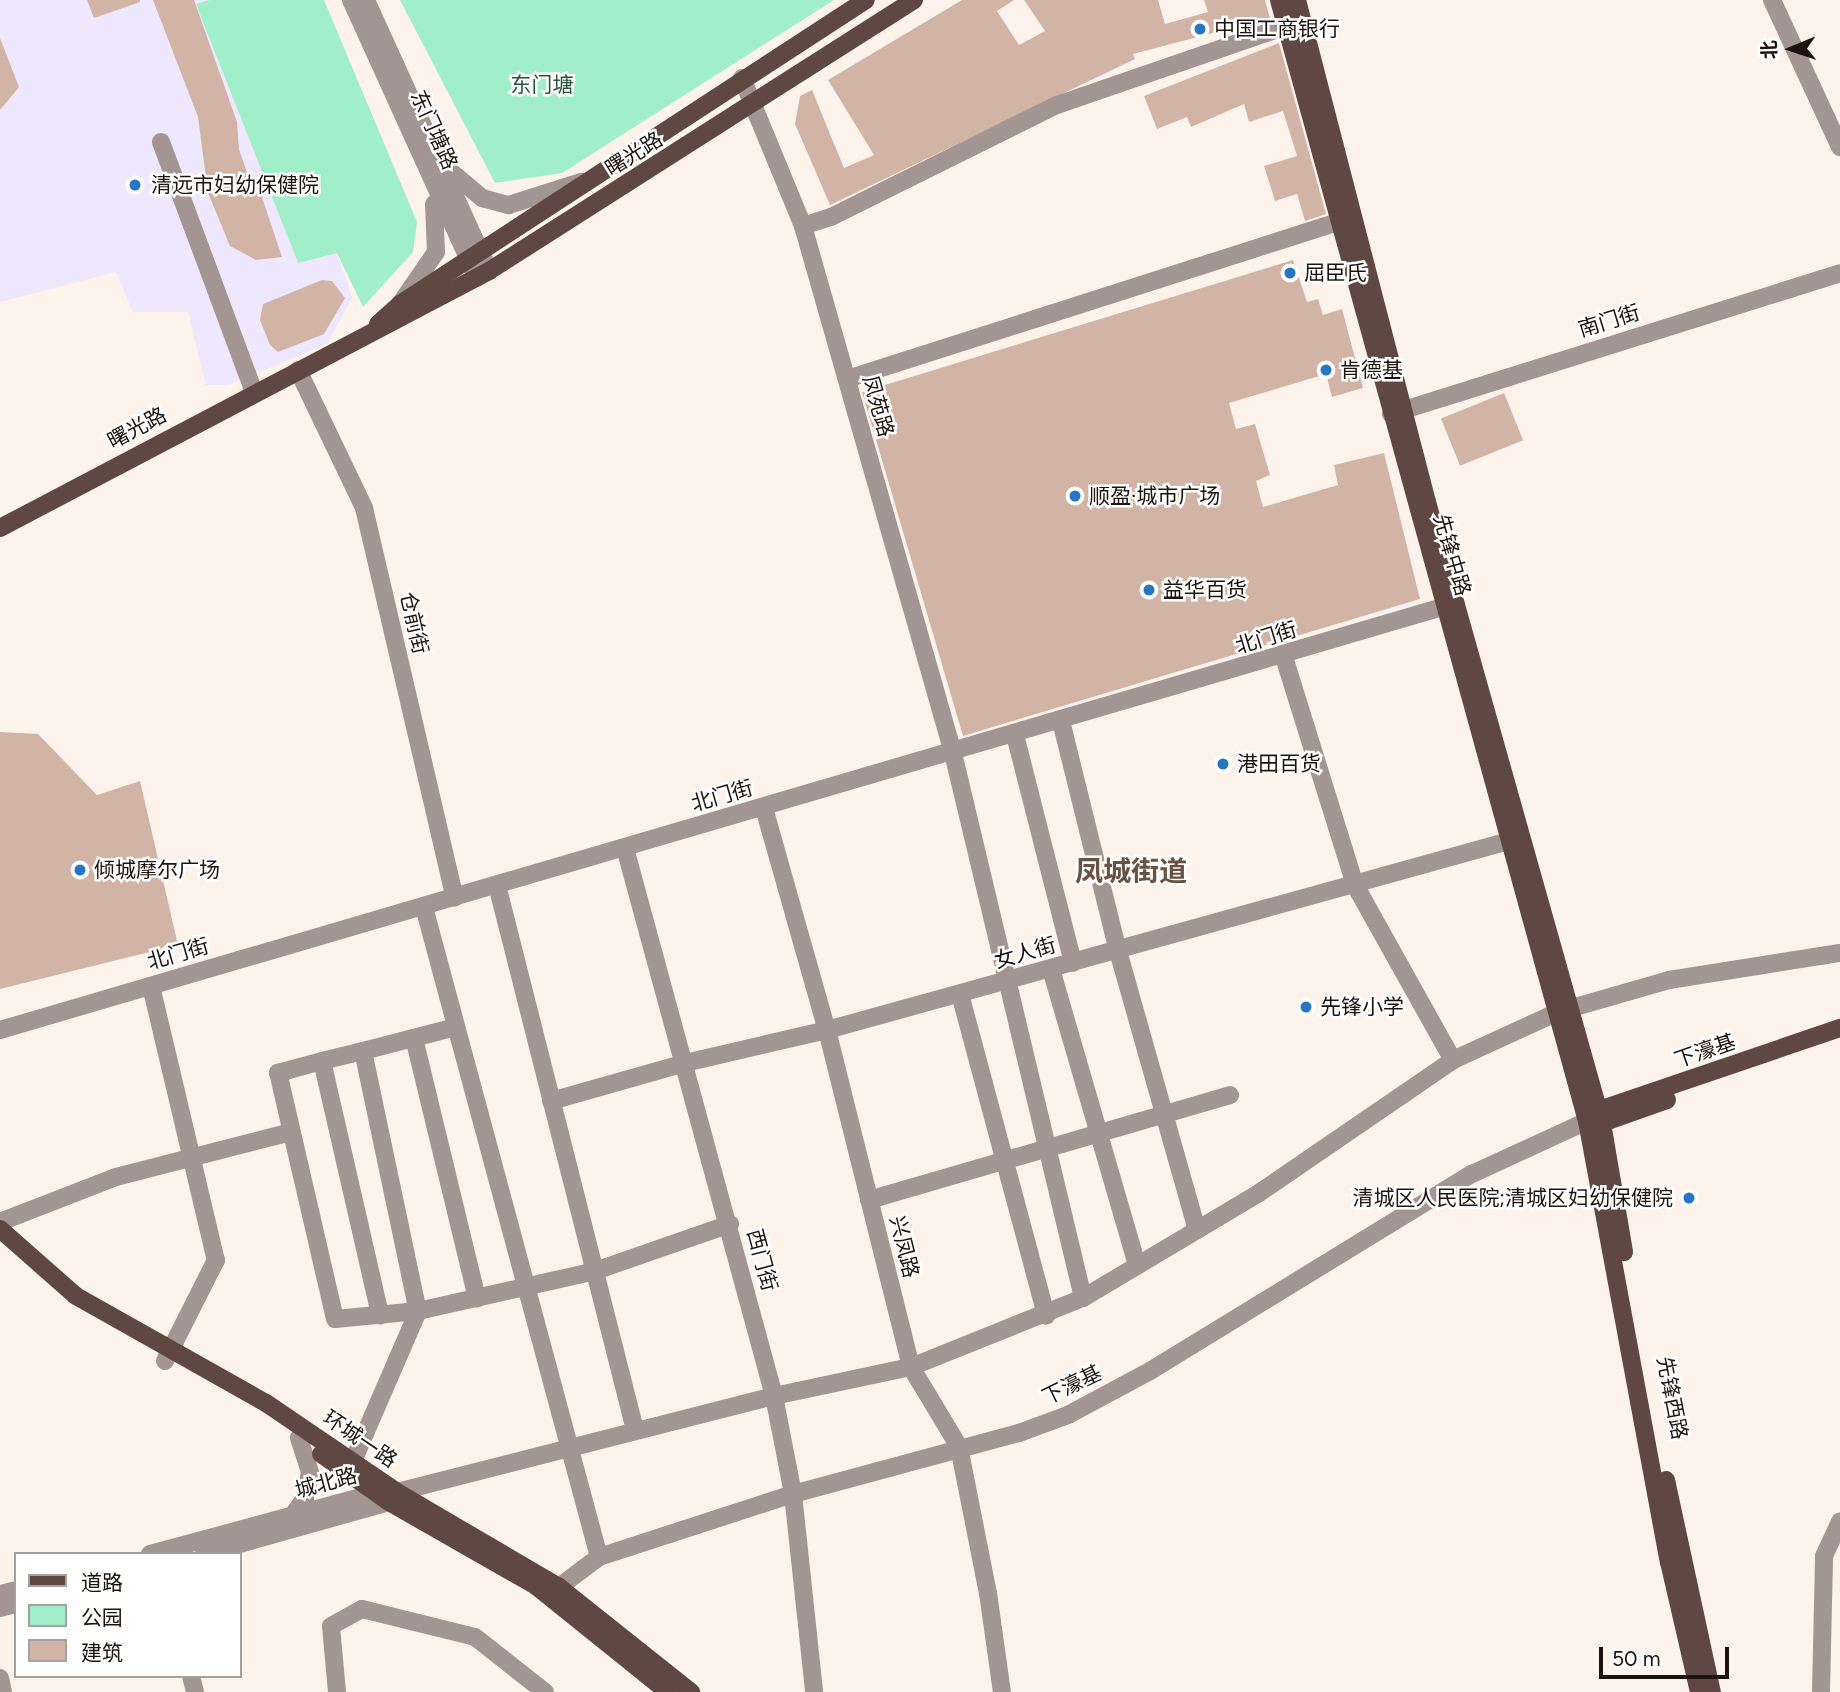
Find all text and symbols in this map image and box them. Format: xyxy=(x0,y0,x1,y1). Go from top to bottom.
north arrow xyxy=(1756,14,1826,84)
place label: 中国工商银行 xyxy=(1214,16,1340,42)
marker: 中国工商银行 xyxy=(1192,21,1208,37)
text: 北 xyxy=(1758,40,1781,60)
park label: 东门塘 xyxy=(511,72,573,98)
street label: 东门塘路 xyxy=(405,87,463,173)
street label: 曙光路 xyxy=(601,127,667,181)
place label: 清远市妇幼保健院 xyxy=(151,172,319,198)
marker: 清远市妇幼保健院 xyxy=(125,175,145,195)
place label: 屈臣氏 xyxy=(1304,260,1367,286)
marker: 屈臣氏 xyxy=(1282,265,1298,281)
street label: 南门街 xyxy=(1575,300,1643,342)
place label: 肯德基 xyxy=(1340,357,1403,383)
marker: 肯德基 xyxy=(1318,362,1334,378)
street label: 凤苑路 xyxy=(857,372,899,440)
street label: 曙光路 xyxy=(103,402,171,454)
place label: 顺盈·城市广场 xyxy=(1089,483,1220,509)
marker: 顺盈·城市广场 xyxy=(1067,488,1083,504)
street label: 先锋中路 xyxy=(1428,511,1476,599)
place label: 益华百货 xyxy=(1163,577,1247,603)
marker: 益华百货 xyxy=(1141,582,1157,598)
street label: 仓前街 xyxy=(395,589,433,657)
street label: 北门街 xyxy=(1232,617,1300,659)
place label: 港田百货 xyxy=(1237,751,1321,777)
marker: 港田百货 xyxy=(1215,756,1231,772)
street label: 北门街 xyxy=(688,775,756,817)
district label: 凤城街道 xyxy=(1075,854,1187,888)
place label: 倾城摩尔广场 xyxy=(94,857,220,883)
marker: 倾城摩尔广场 xyxy=(72,862,88,878)
street label: 女人街 xyxy=(991,932,1059,974)
street label: 北门街 xyxy=(144,933,212,975)
place label: 先锋小学 xyxy=(1320,994,1404,1020)
marker: 先锋小学 xyxy=(1298,999,1314,1015)
street label: 下濠基 xyxy=(1671,1029,1739,1073)
place label: 清城区人民医院;清城区妇幼保健院 xyxy=(1353,1185,1673,1211)
marker: 清城区人民医院;清城区妇幼保健院 xyxy=(1679,1188,1699,1208)
street label: 兴凤路 xyxy=(884,1213,924,1281)
street label: 西门街 xyxy=(742,1226,782,1294)
street label: 先锋西路 xyxy=(1652,1354,1692,1442)
street label: 下濠基 xyxy=(1038,1360,1106,1410)
street label: 环城一路 xyxy=(318,1405,402,1473)
street label: 城北路 xyxy=(292,1463,360,1503)
legend xyxy=(14,1552,242,1678)
text: 道路 xyxy=(81,1570,123,1595)
text: 公园 xyxy=(81,1605,123,1630)
scale bar xyxy=(1602,1632,1731,1676)
text: 建筑 xyxy=(81,1640,123,1665)
text: 50 m xyxy=(1612,1646,1661,1671)

